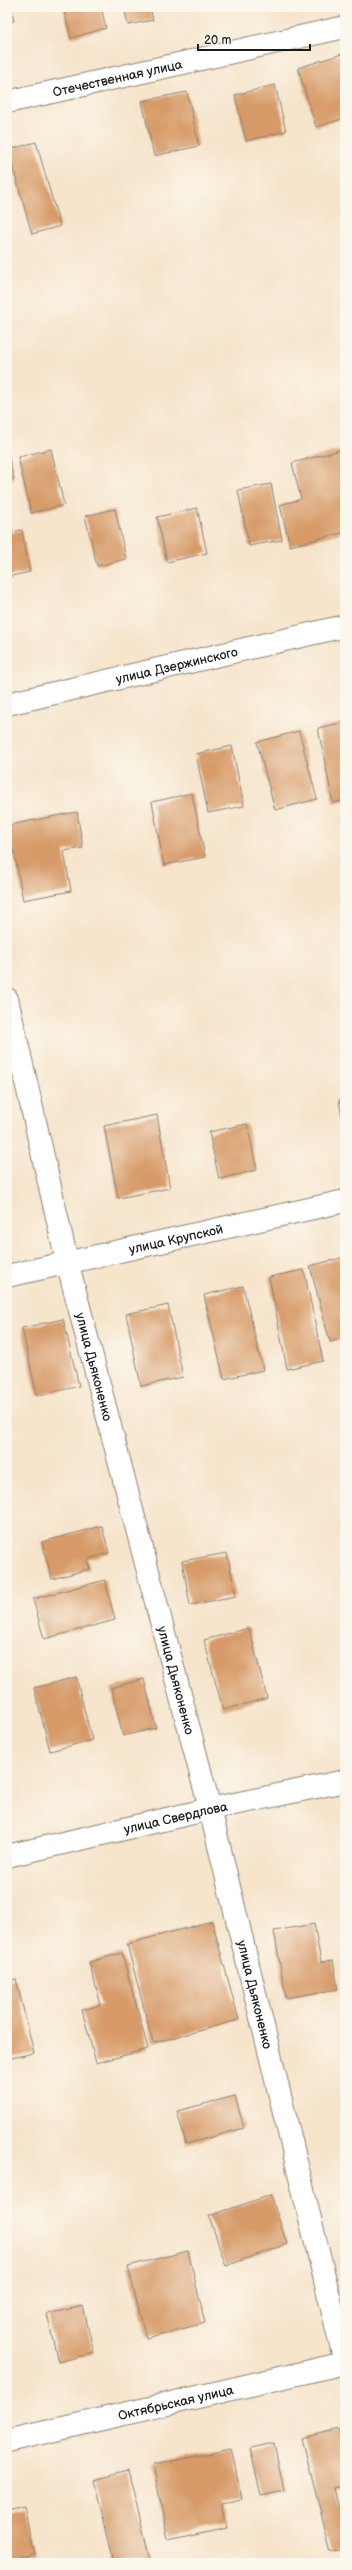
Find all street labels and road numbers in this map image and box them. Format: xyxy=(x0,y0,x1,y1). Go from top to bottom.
street label: Отечественная улица xyxy=(51,56,184,101)
street label: улица Дзержинского xyxy=(114,644,239,688)
street label: улица Крупской xyxy=(127,1221,225,1258)
street label: улица Дьяконенко xyxy=(72,1311,115,1423)
street label: улица Дьяконенко xyxy=(154,1625,197,1737)
street label: улица Свердлова xyxy=(122,1799,229,1838)
street label: улица Дьяконенко xyxy=(233,1939,275,2051)
street label: Октябрьская улица xyxy=(117,2382,235,2424)

